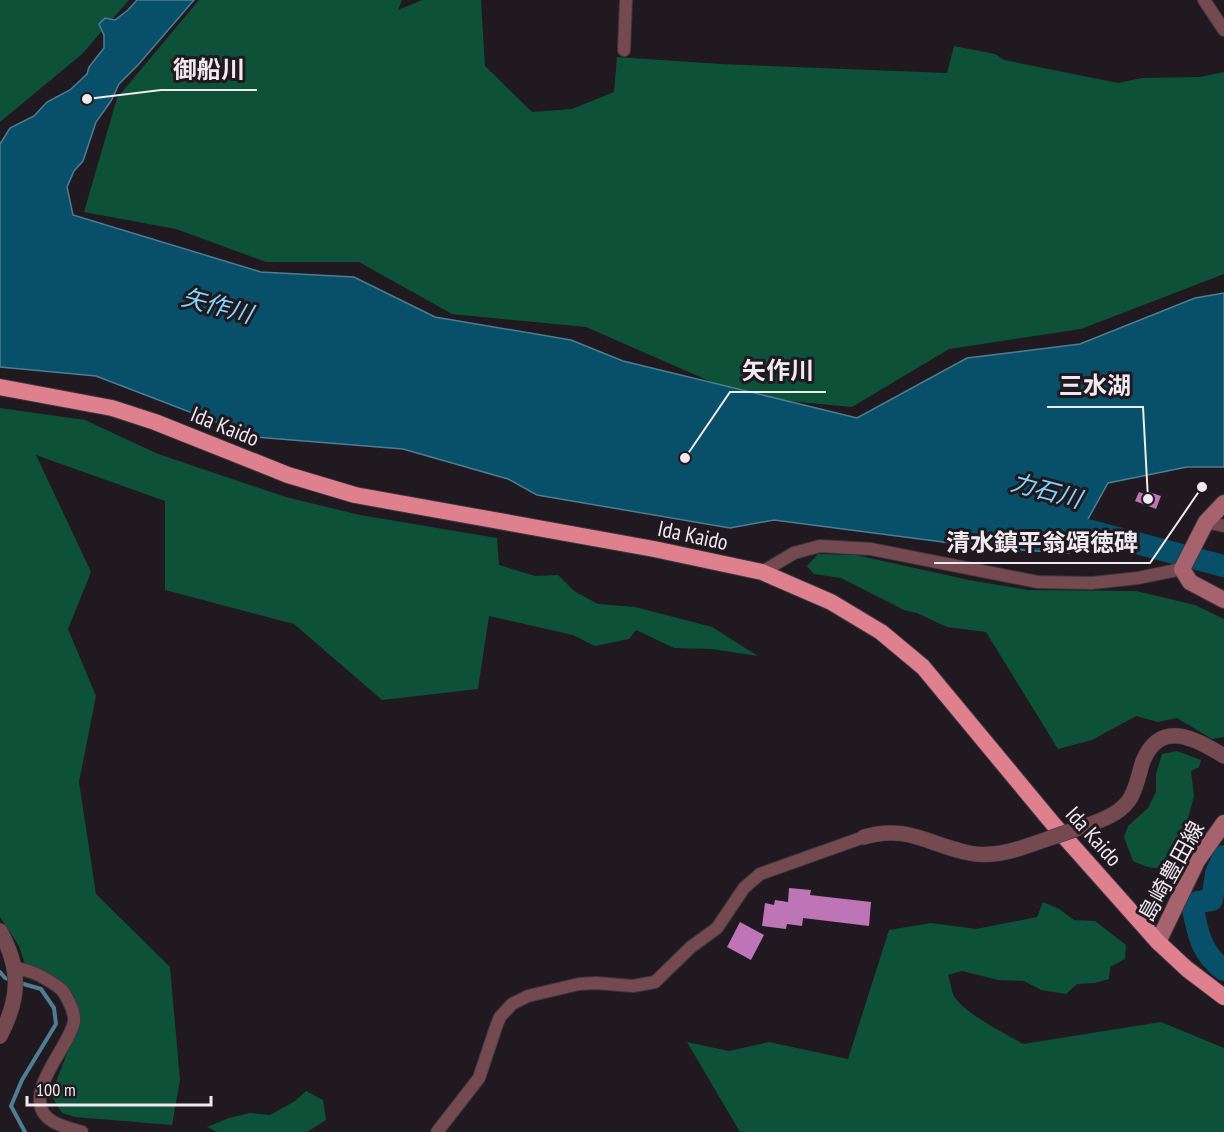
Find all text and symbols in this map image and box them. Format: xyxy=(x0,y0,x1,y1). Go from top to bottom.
callout: 御船川 xyxy=(161,48,257,90)
text: 御船川 xyxy=(173,54,245,85)
water label: 矢作川 xyxy=(178,281,259,331)
callout: 矢作川 xyxy=(730,350,826,392)
text: 矢作川 xyxy=(742,355,814,386)
callout: 三水湖 xyxy=(1047,365,1143,407)
text: 三水湖 xyxy=(1059,370,1131,401)
street label: Ida Kaido xyxy=(187,400,263,452)
water label: 力石川 xyxy=(1007,466,1088,516)
street label: Ida Kaido xyxy=(655,514,731,556)
callout: 清水鎮平翁頌徳碑 xyxy=(934,521,1150,563)
text: 清水鎮平翁頌徳碑 xyxy=(946,527,1138,558)
street label: Ida Kaido xyxy=(1060,800,1128,872)
street label: 島崎豊田線 xyxy=(1132,816,1210,926)
scale bar xyxy=(27,1069,212,1107)
text: 100 m xyxy=(36,1078,76,1101)

